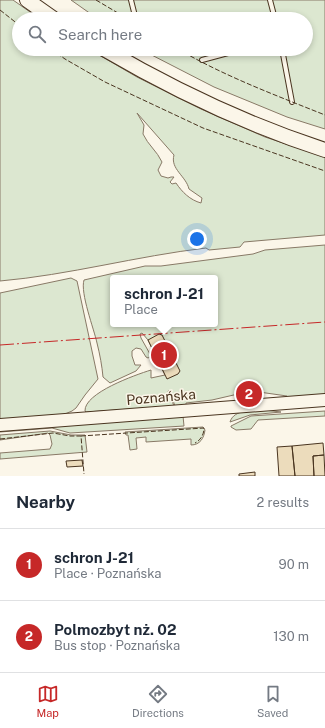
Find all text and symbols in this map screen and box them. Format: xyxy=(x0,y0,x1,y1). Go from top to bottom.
search box xyxy=(12,12,313,56)
icon: search xyxy=(26,23,48,45)
text: Search here xyxy=(58,26,142,43)
your location xyxy=(187,229,207,249)
popup xyxy=(110,275,218,327)
text: schron J-21 xyxy=(124,285,204,302)
text: Place xyxy=(124,302,158,317)
pin: 1 xyxy=(151,340,177,370)
pin: 2 xyxy=(236,379,262,409)
street label: Poznańska xyxy=(126,386,196,408)
text: Nearby xyxy=(16,492,75,512)
text: 2 results xyxy=(257,495,309,510)
text: schron J-21 xyxy=(54,549,134,566)
text: 1 xyxy=(26,557,32,572)
text: 90 m xyxy=(279,557,309,572)
text: Place · Poznańska xyxy=(54,566,161,581)
text: Polmozbyt nż. 02 xyxy=(54,621,176,638)
text: 2 xyxy=(25,629,33,644)
text: 130 m xyxy=(273,629,309,644)
text: Bus stop · Poznańska xyxy=(54,638,180,653)
tab: Map xyxy=(37,683,59,719)
tab: Directions xyxy=(132,683,184,719)
tab: Saved xyxy=(257,683,288,719)

